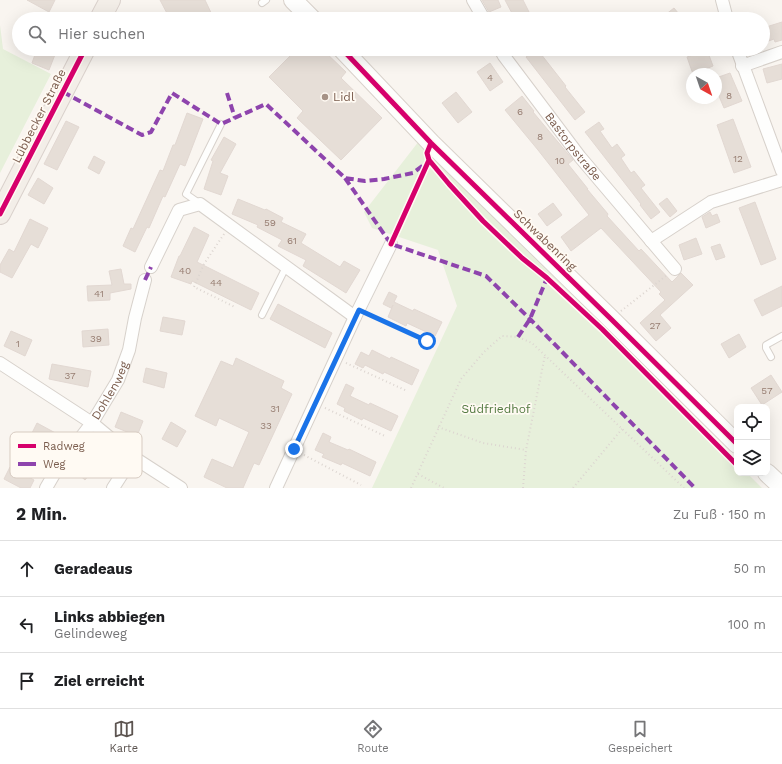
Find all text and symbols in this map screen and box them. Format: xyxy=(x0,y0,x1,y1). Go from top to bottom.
search box xyxy=(12,12,770,56)
icon: search xyxy=(26,23,48,45)
text: Hier suchen xyxy=(58,25,145,43)
street label: Lübbecker Straße xyxy=(9,66,69,165)
north arrow xyxy=(686,68,722,104)
house number: 4 xyxy=(487,72,493,83)
place label: Lidl xyxy=(333,90,355,104)
house number: 8 xyxy=(726,90,732,101)
marker: Lidl xyxy=(320,92,330,102)
house number: 6 xyxy=(517,106,523,117)
street label: Bastorpstraße xyxy=(542,110,604,184)
house number: 8 xyxy=(537,131,543,142)
house number: 12 xyxy=(733,153,743,164)
house number: 10 xyxy=(555,155,565,166)
street label: Schwabenring xyxy=(511,206,580,274)
house number: 59 xyxy=(264,217,276,228)
house number: 61 xyxy=(287,235,297,246)
house number: 40 xyxy=(179,265,191,276)
house number: 44 xyxy=(210,277,222,288)
house number: 41 xyxy=(94,288,104,299)
house number: 27 xyxy=(649,320,661,331)
route start xyxy=(418,332,436,350)
house number: 39 xyxy=(90,333,102,344)
house number: 1 xyxy=(16,338,20,349)
street label: Dohlenweg xyxy=(89,359,131,422)
house number: 37 xyxy=(64,370,76,381)
house number: 57 xyxy=(761,385,773,396)
park label: Südfriedhof xyxy=(461,402,531,416)
house number: 31 xyxy=(270,403,280,414)
map controls xyxy=(734,404,770,476)
button: locate xyxy=(734,404,770,440)
house number: 33 xyxy=(260,420,272,431)
legend xyxy=(10,432,142,478)
text: Radweg xyxy=(43,440,85,453)
route end xyxy=(285,440,303,458)
button: layers xyxy=(734,440,770,476)
text: Weg xyxy=(43,458,66,471)
text: 2 Min. xyxy=(16,504,67,524)
text: Zu Fuß · 150 m xyxy=(673,507,766,522)
icon: ahead xyxy=(16,558,38,580)
text: Geradeaus xyxy=(54,560,133,578)
text: 50 m xyxy=(734,561,766,576)
text: Links abbiegen xyxy=(54,608,165,626)
icon: left xyxy=(16,614,38,636)
text: 100 m xyxy=(728,617,766,632)
text: Gelindeweg xyxy=(54,626,127,641)
icon: arrive xyxy=(16,670,38,692)
text: Ziel erreicht xyxy=(54,672,144,690)
tab: Karte xyxy=(110,718,138,755)
tab: Route xyxy=(357,718,389,755)
tab: Gespeichert xyxy=(608,718,672,755)

